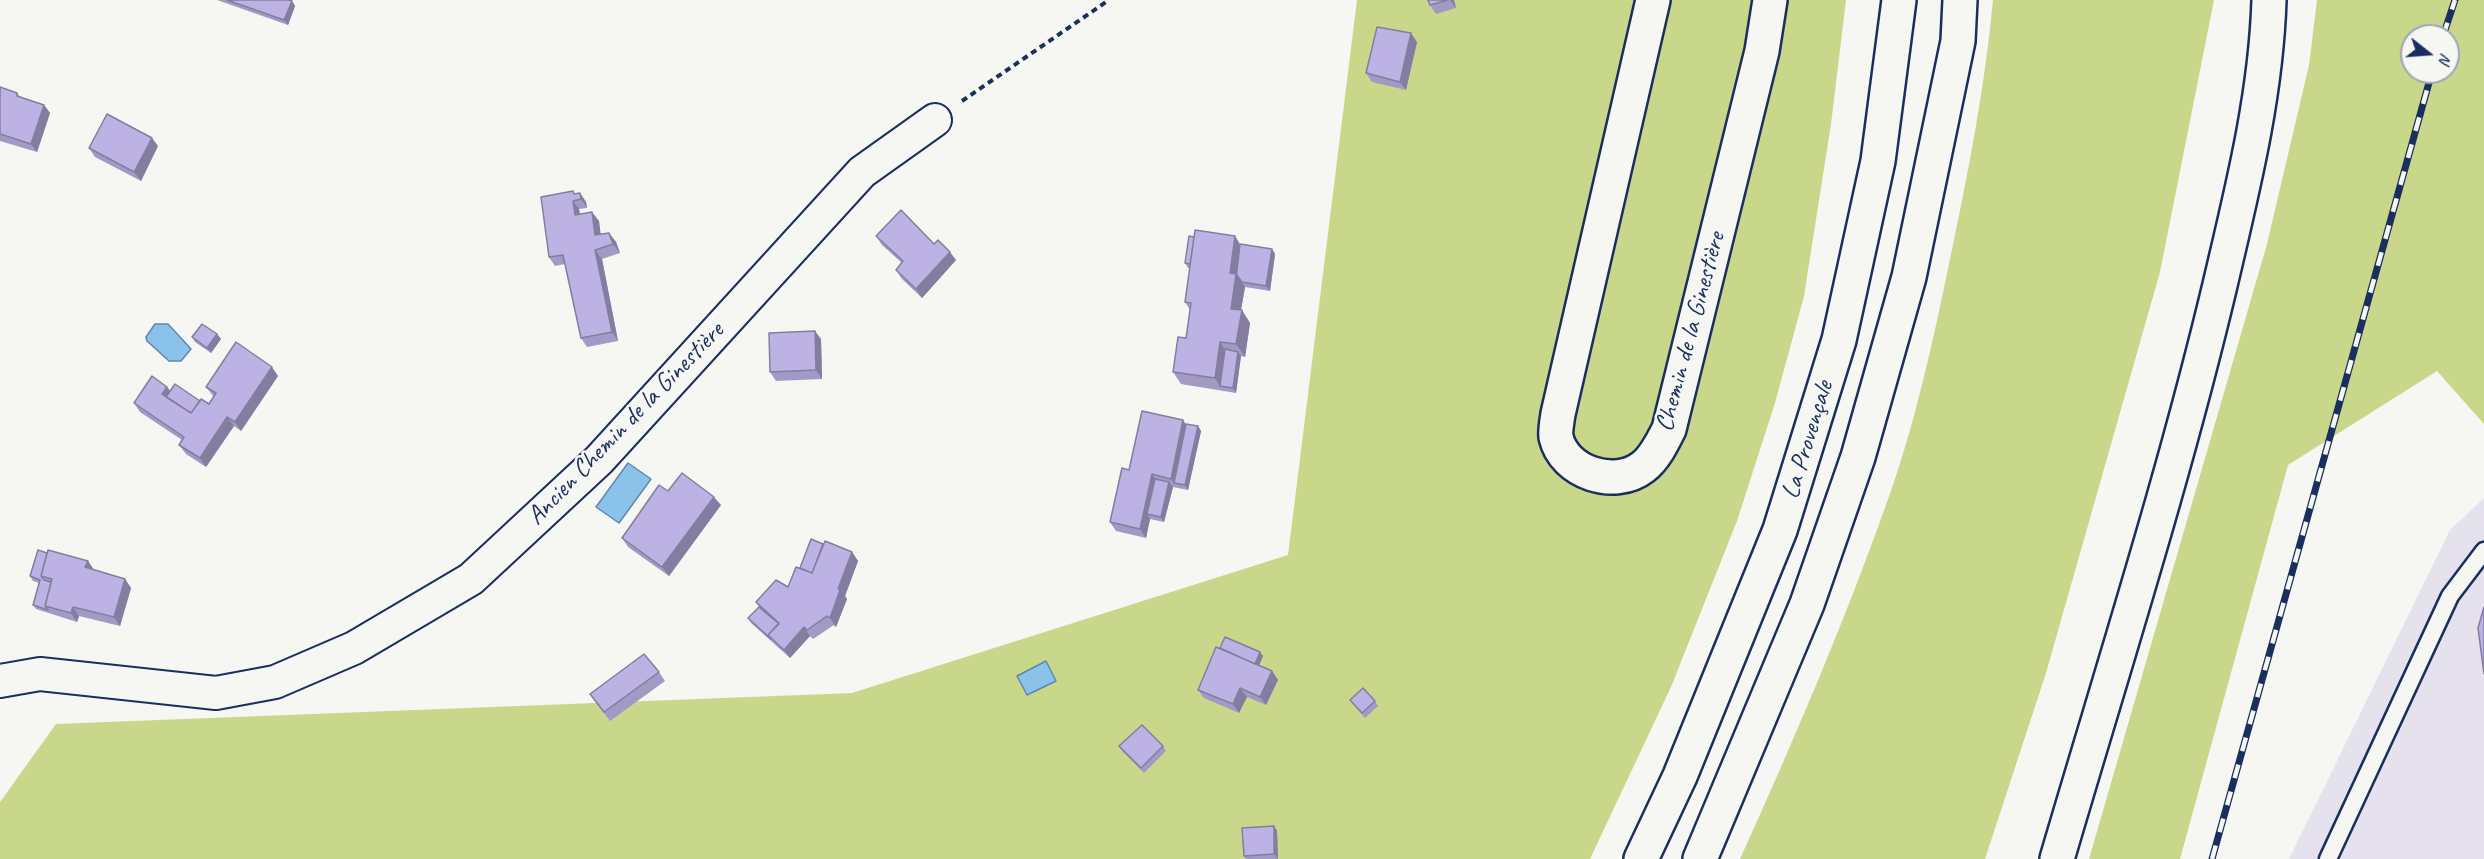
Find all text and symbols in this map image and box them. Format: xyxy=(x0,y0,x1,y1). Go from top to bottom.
north arrow xyxy=(2400,24,2460,84)
text: N xyxy=(2434,51,2456,66)
street label: Chemin de la Ginestière xyxy=(1649,229,1733,435)
street label: Ancien Chemin de la Ginestière xyxy=(521,316,731,532)
street label: La Provençale xyxy=(1775,377,1841,503)

